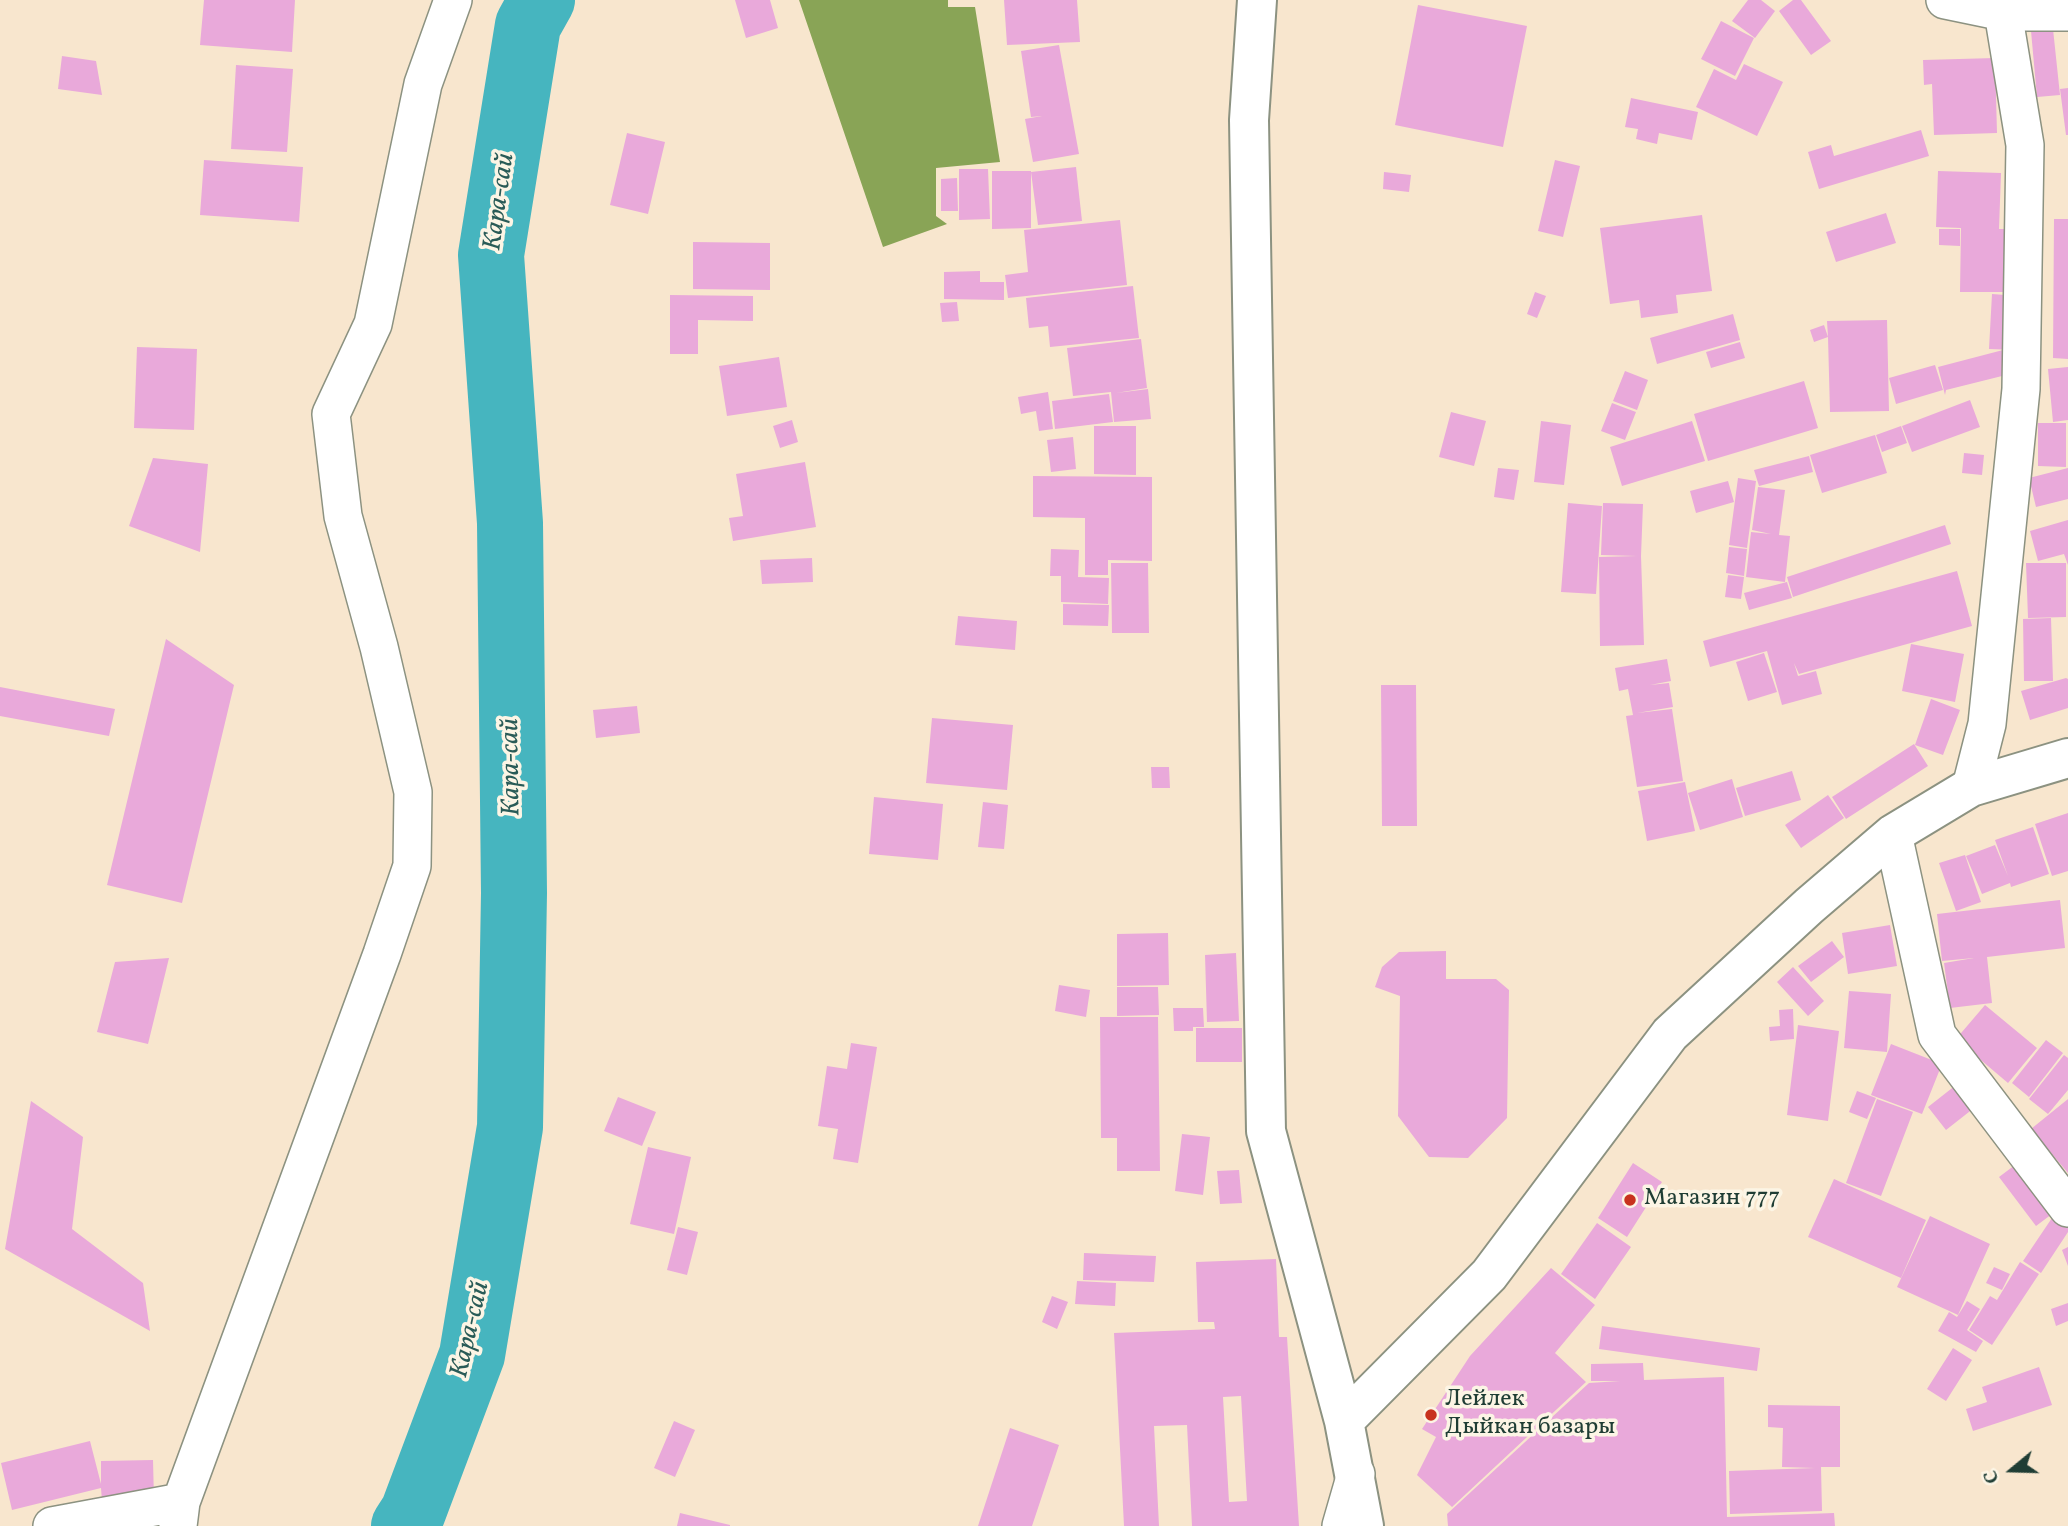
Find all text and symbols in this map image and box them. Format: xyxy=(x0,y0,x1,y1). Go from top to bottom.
water label: Кара-сай xyxy=(479,151,523,253)
water label: Кара-сай xyxy=(497,718,529,816)
place label: Магазин 777 xyxy=(1644,1186,1780,1214)
marker: Магазин 777 xyxy=(1622,1192,1638,1208)
water label: Кара-сай xyxy=(446,1279,498,1381)
place label: Лейлек Дыйкан базары xyxy=(1445,1387,1615,1443)
marker: Лейлек Дыйкан базары xyxy=(1423,1407,1439,1423)
north arrow xyxy=(1977,1435,2047,1505)
text: С xyxy=(1978,1467,2006,1487)

